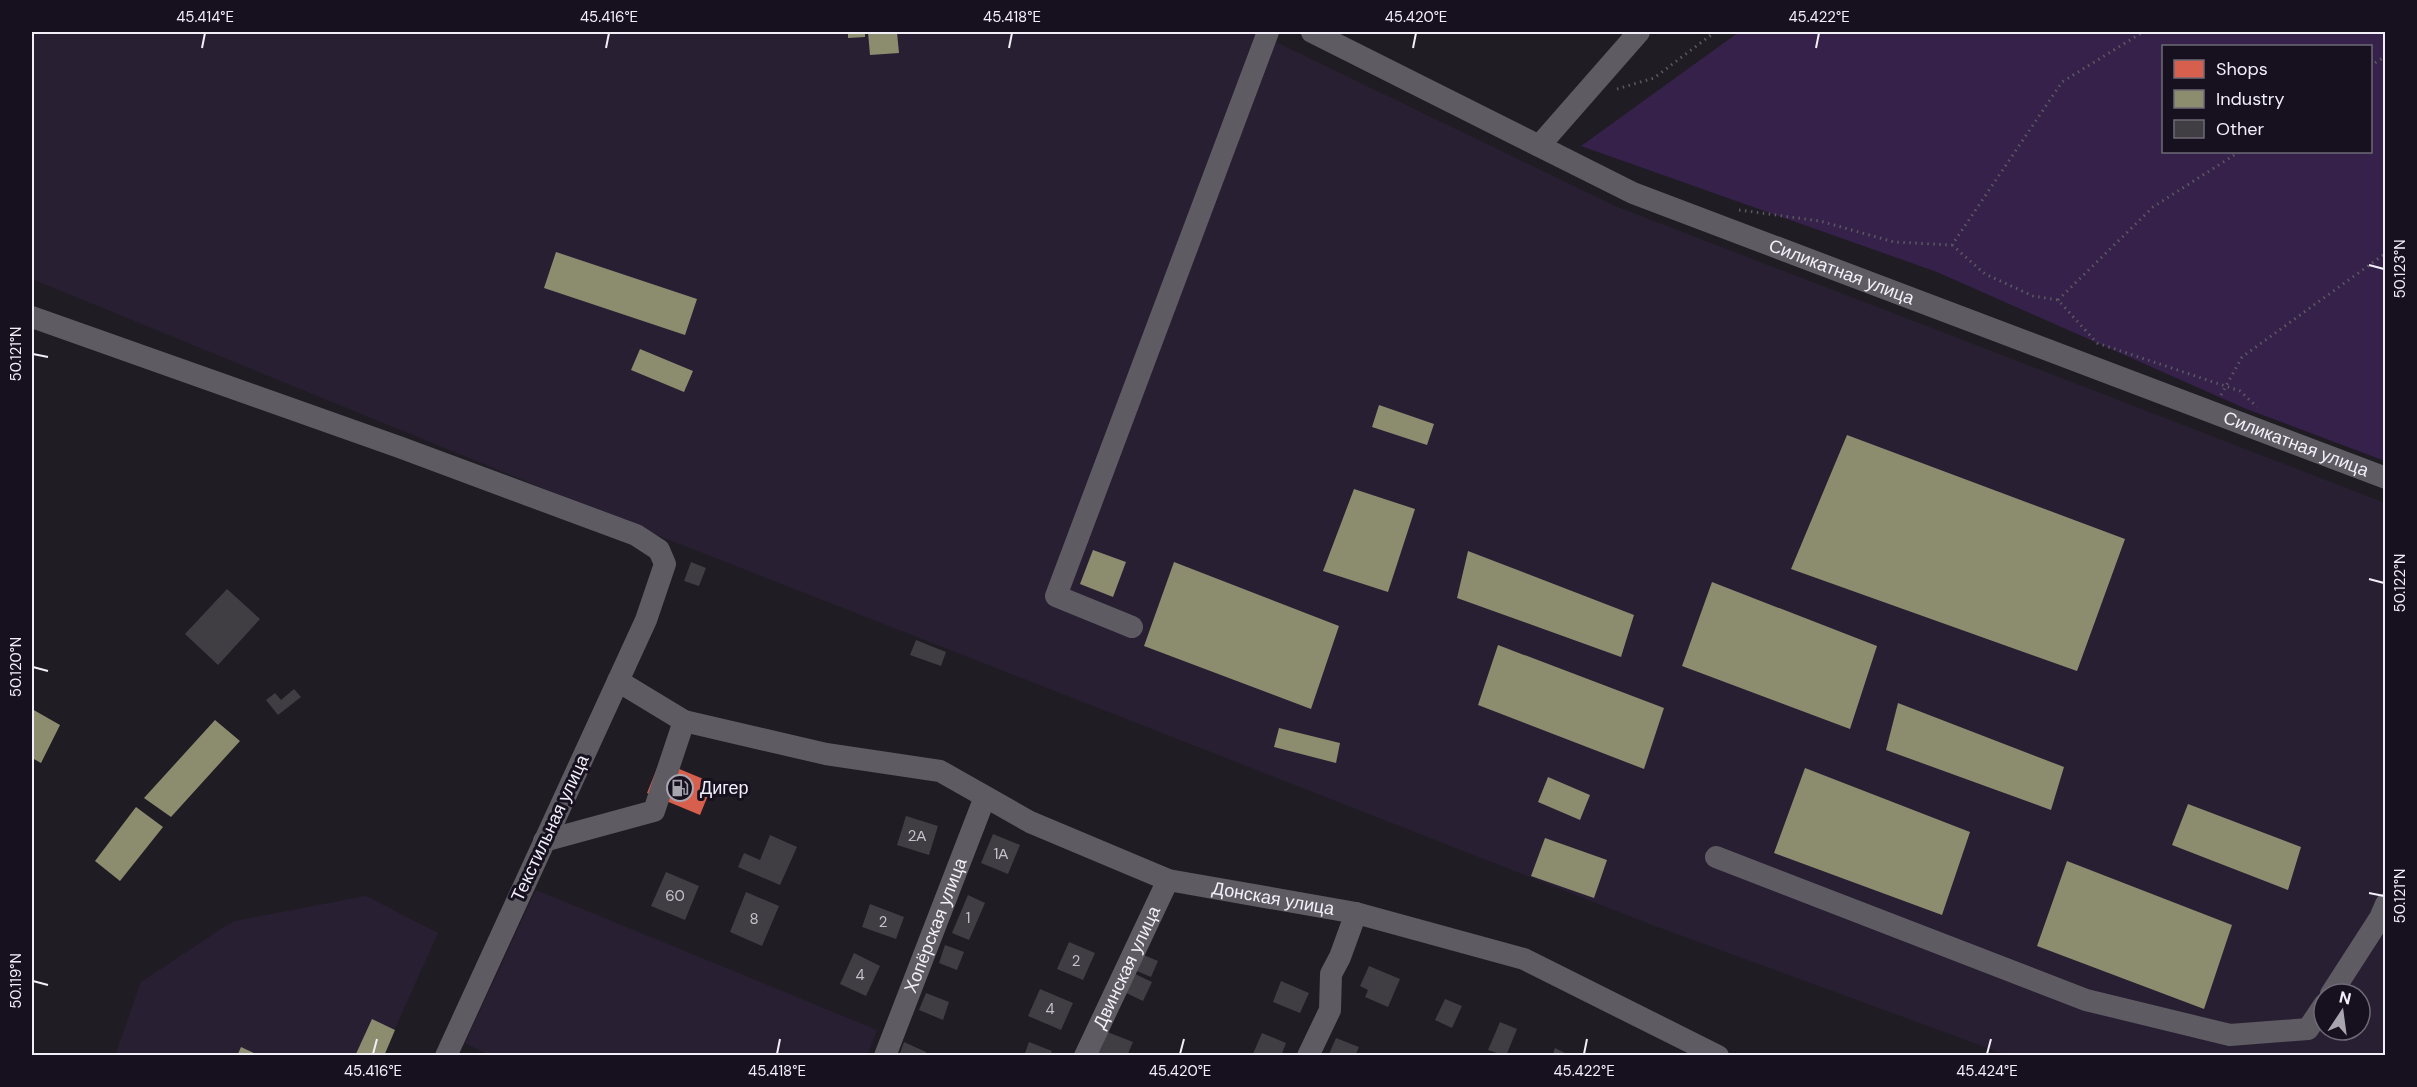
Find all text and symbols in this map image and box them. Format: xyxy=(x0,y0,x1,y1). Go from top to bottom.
text: 45.414°E xyxy=(176,7,234,27)
text: 45.416°E xyxy=(580,7,638,27)
text: 45.418°E xyxy=(983,7,1041,27)
text: 45.420°E xyxy=(1385,7,1447,27)
text: 45.422°E xyxy=(1788,7,1850,27)
legend xyxy=(2162,45,2372,153)
text: Shops xyxy=(2216,57,2268,81)
text: Industry xyxy=(2216,87,2285,111)
text: Other xyxy=(2216,117,2265,141)
street label: Силикатная улица xyxy=(1765,233,1919,311)
text: 50.123°N xyxy=(2390,239,2410,299)
text: 50.121°N xyxy=(6,327,26,381)
street label: Силикатная улица xyxy=(2220,405,2373,483)
text: 50.122°N xyxy=(2390,554,2410,612)
text: 50.120°N xyxy=(6,637,26,697)
street label: Текстильная улица xyxy=(505,750,595,905)
fuel station icon: Дигер xyxy=(665,773,695,803)
place label: Дигер xyxy=(700,776,748,800)
house number: 2А xyxy=(908,826,926,846)
house number: 1А xyxy=(994,844,1008,864)
street label: Хопёрская улица xyxy=(898,853,973,996)
text: 50.121°N xyxy=(2390,869,2410,923)
street label: Донская улица xyxy=(1210,876,1337,921)
house number: 60 xyxy=(665,886,685,906)
street label: Двинская улица xyxy=(1088,901,1166,1033)
house number: 1 xyxy=(966,908,970,928)
house number: 8 xyxy=(749,909,759,929)
house number: 2 xyxy=(879,912,887,932)
house number: 2 xyxy=(1072,951,1080,971)
text: 50.119°N xyxy=(6,953,26,1009)
house number: 4 xyxy=(855,965,865,985)
north arrow xyxy=(2312,982,2372,1042)
text: N xyxy=(2337,986,2353,1009)
house number: 4 xyxy=(1045,999,1055,1019)
text: 45.416°E xyxy=(344,1061,402,1081)
text: 45.418°E xyxy=(748,1061,806,1081)
text: 45.420°E xyxy=(1149,1061,1211,1081)
text: 45.422°E xyxy=(1553,1061,1615,1081)
text: 45.424°E xyxy=(1956,1061,2018,1081)

